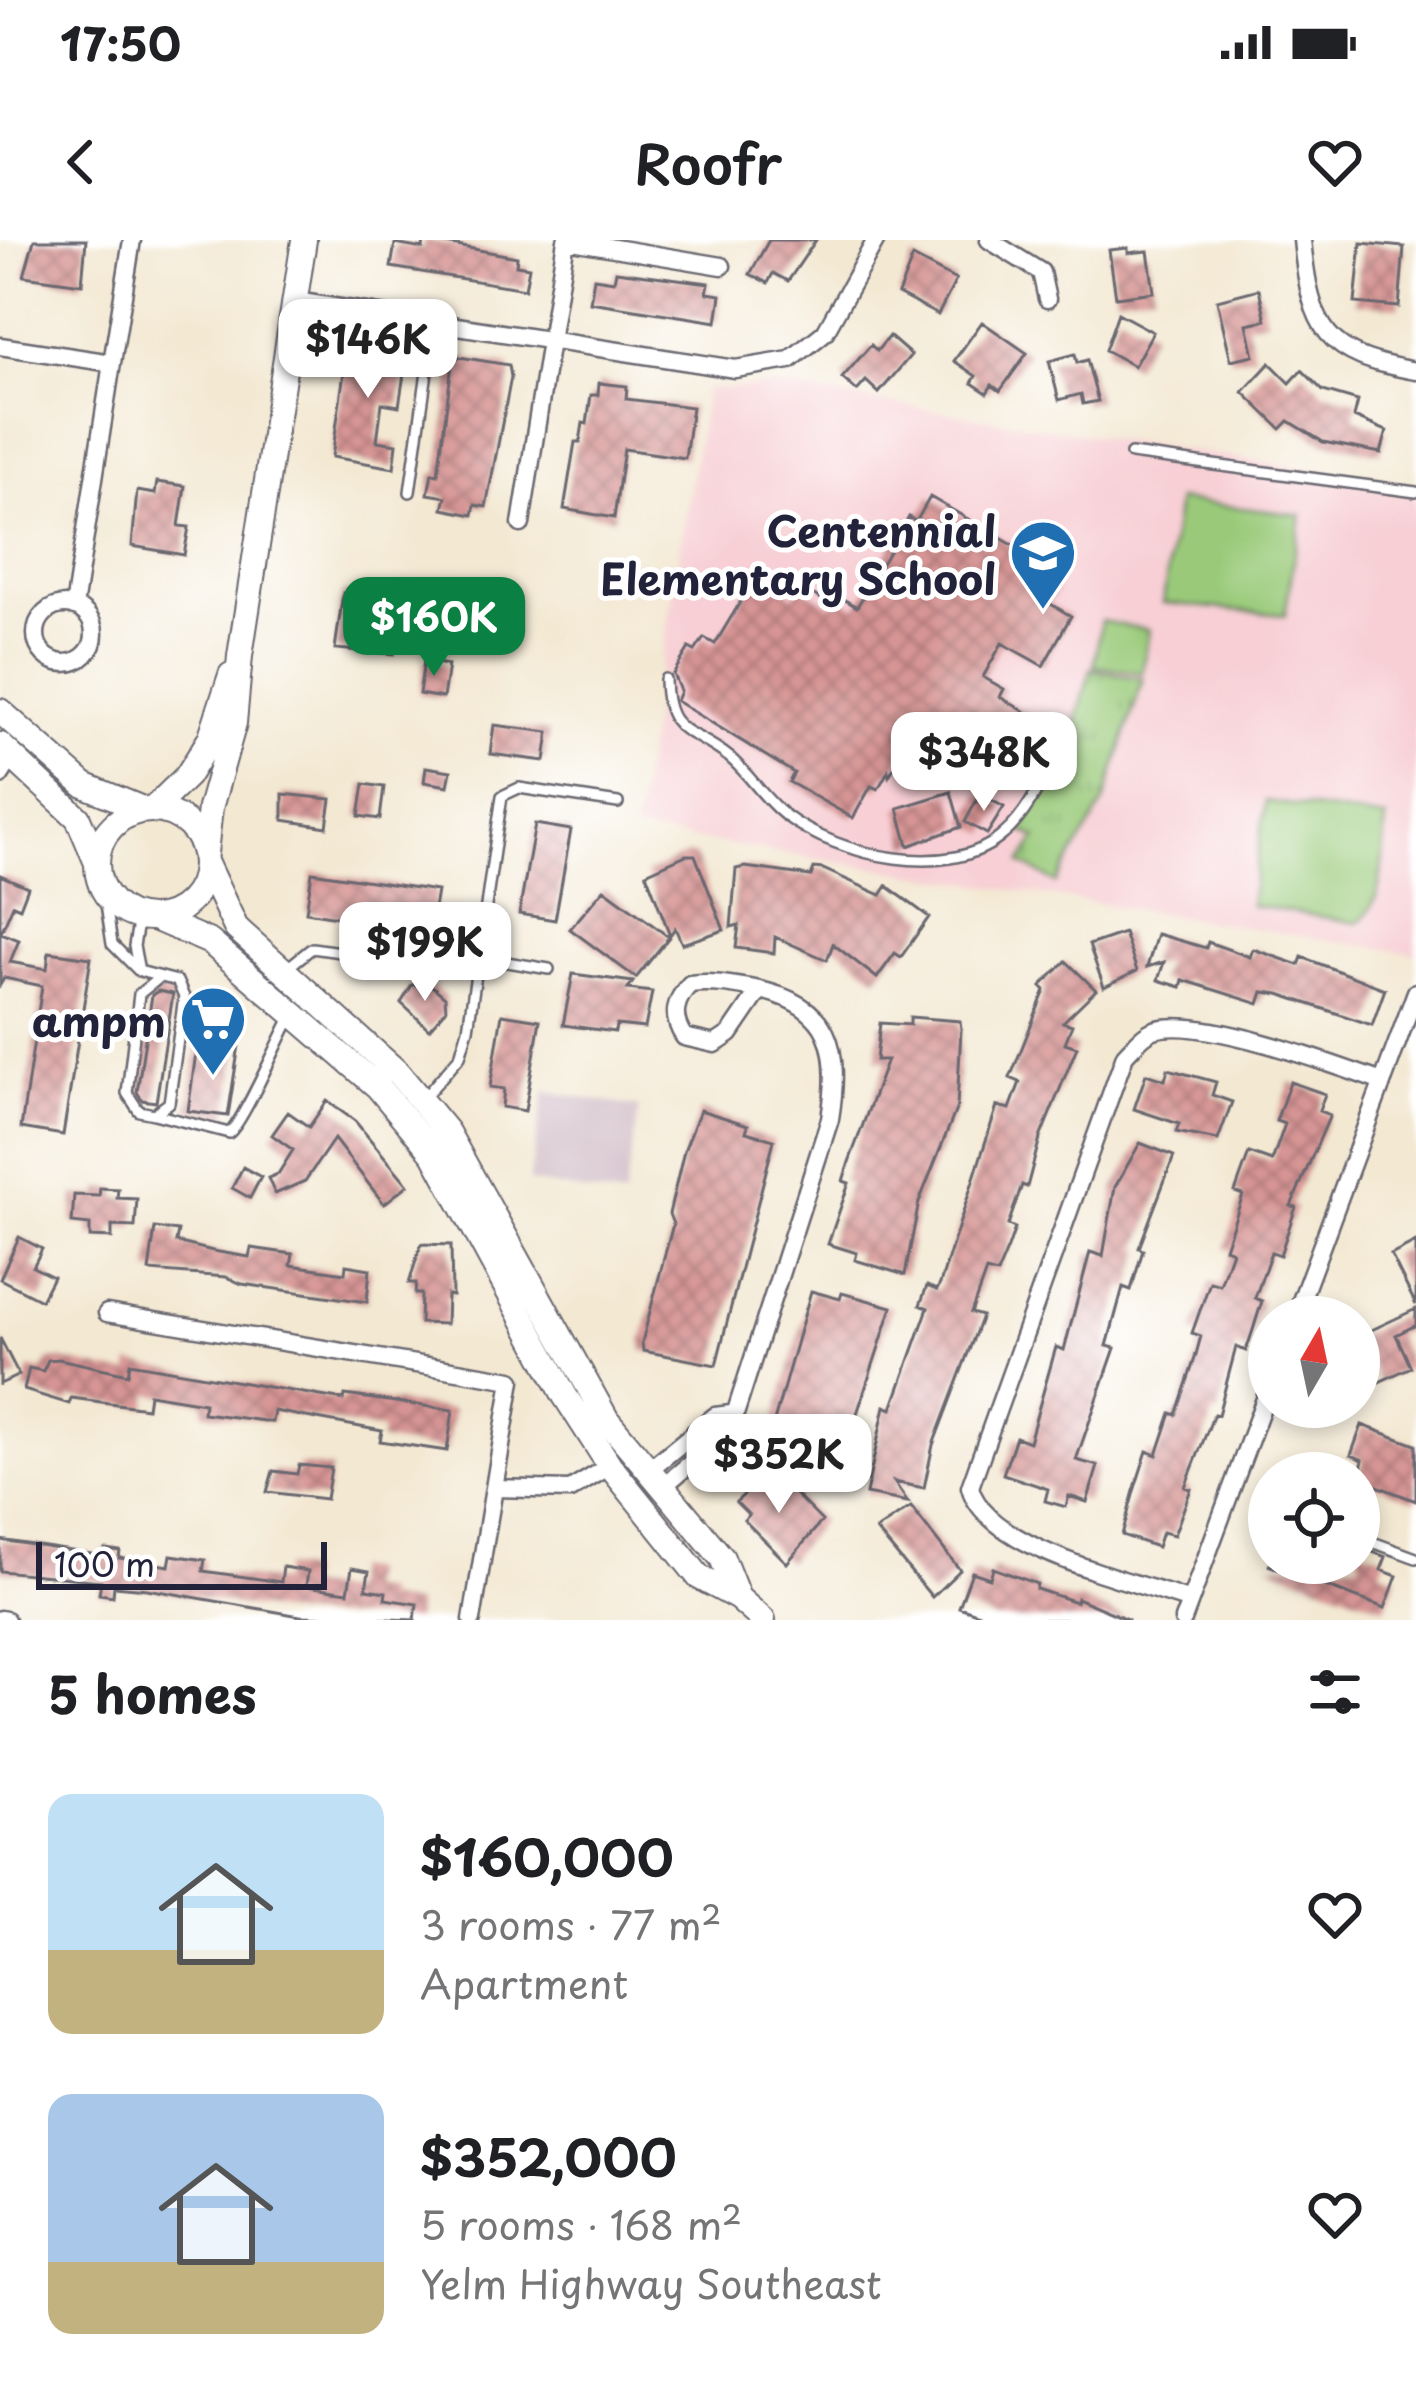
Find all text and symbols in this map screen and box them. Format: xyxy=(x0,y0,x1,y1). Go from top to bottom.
text: 17:50 xyxy=(60,8,181,76)
text: Roofr xyxy=(634,122,782,203)
icon: back xyxy=(48,129,114,195)
icon: heart xyxy=(1302,129,1368,195)
pin: $146K xyxy=(284,299,452,401)
text: $146K xyxy=(305,308,431,367)
place label: Centennial Elementary School xyxy=(600,498,996,609)
school or university icon: Centennial Elementary School xyxy=(1008,518,1078,612)
pin: $160K xyxy=(350,577,518,679)
text: $160K xyxy=(370,586,498,645)
pin: $348K xyxy=(900,712,1068,814)
text: $348K xyxy=(918,721,1050,780)
pin: $199K xyxy=(341,902,509,1004)
text: $199K xyxy=(366,911,484,970)
supermarket icon: ampm xyxy=(178,984,248,1078)
place label: ampm xyxy=(32,988,166,1051)
north arrow xyxy=(1248,1296,1380,1428)
map controls xyxy=(1248,1296,1380,1584)
pin: $352K xyxy=(695,1414,863,1516)
text: $352K xyxy=(714,1423,844,1482)
button: locate xyxy=(1248,1452,1380,1584)
scale bar xyxy=(36,1536,327,1589)
text: 100 m xyxy=(54,1538,155,1588)
text: 5 homes xyxy=(48,1654,257,1731)
icon: filters xyxy=(1302,1659,1368,1725)
text: $160,000 xyxy=(420,1817,674,1894)
icon: home xyxy=(144,1842,288,1986)
icon: heart xyxy=(1302,1881,1368,1947)
text: 3 rooms · 77 m² xyxy=(420,1894,722,1953)
text: Apartment xyxy=(420,1953,628,2012)
text: $352,000 xyxy=(420,2117,677,2194)
icon: home xyxy=(144,2142,288,2286)
icon: heart xyxy=(1302,2181,1368,2247)
text: 5 rooms · 168 m² xyxy=(420,2194,742,2253)
text: Yelm Highway Southeast xyxy=(420,2253,882,2312)

